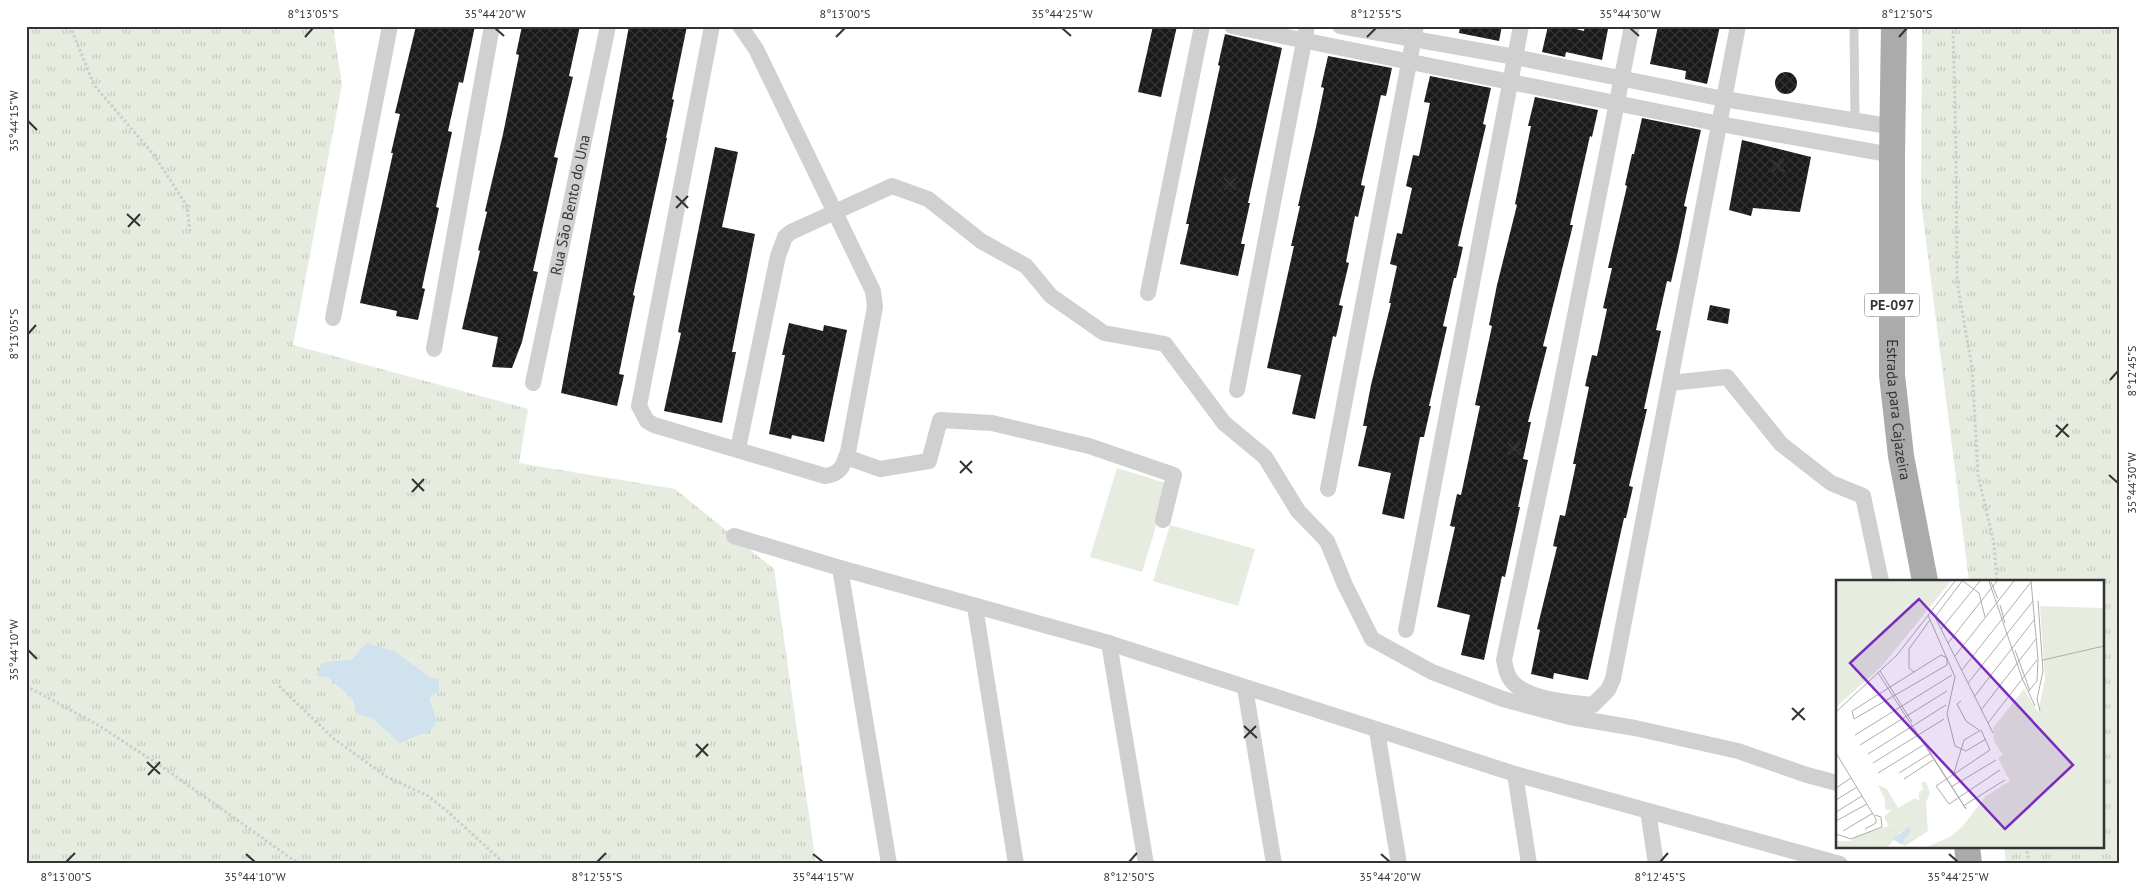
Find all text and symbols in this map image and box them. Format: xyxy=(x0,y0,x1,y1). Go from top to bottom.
text: 8°13'05"S xyxy=(288,6,338,21)
text: 35°44'20"W xyxy=(464,6,526,21)
text: 8°13'00"S xyxy=(820,6,870,21)
text: 35°44'25"W xyxy=(1031,6,1093,21)
text: 8°12'55"S xyxy=(1351,6,1401,21)
text: 35°44'30"W xyxy=(1599,6,1661,21)
text: 8°12'50"S xyxy=(1882,6,1932,21)
text: 35°44'15"W xyxy=(6,90,21,152)
street label: Rua São Bento do Una xyxy=(546,133,594,277)
road number: PE-097 xyxy=(1864,294,1920,316)
text: 8°13'05"S xyxy=(6,309,21,359)
street label: Estrada para Cajazeira xyxy=(1883,339,1915,482)
text: 8°12'45"S xyxy=(2124,346,2139,396)
text: 35°44'30"W xyxy=(2124,452,2139,514)
inset map xyxy=(1836,580,2104,848)
text: 35°44'10"W xyxy=(6,619,21,681)
text: 8°13'00"S xyxy=(41,869,91,884)
text: 35°44'10"W xyxy=(224,869,286,884)
text: 8°12'55"S xyxy=(572,869,622,884)
text: 35°44'15"W xyxy=(792,869,854,884)
text: 8°12'50"S xyxy=(1104,869,1154,884)
text: 35°44'20"W xyxy=(1359,869,1421,884)
text: 8°12'45"S xyxy=(1635,869,1685,884)
text: 35°44'25"W xyxy=(1927,869,1989,884)

